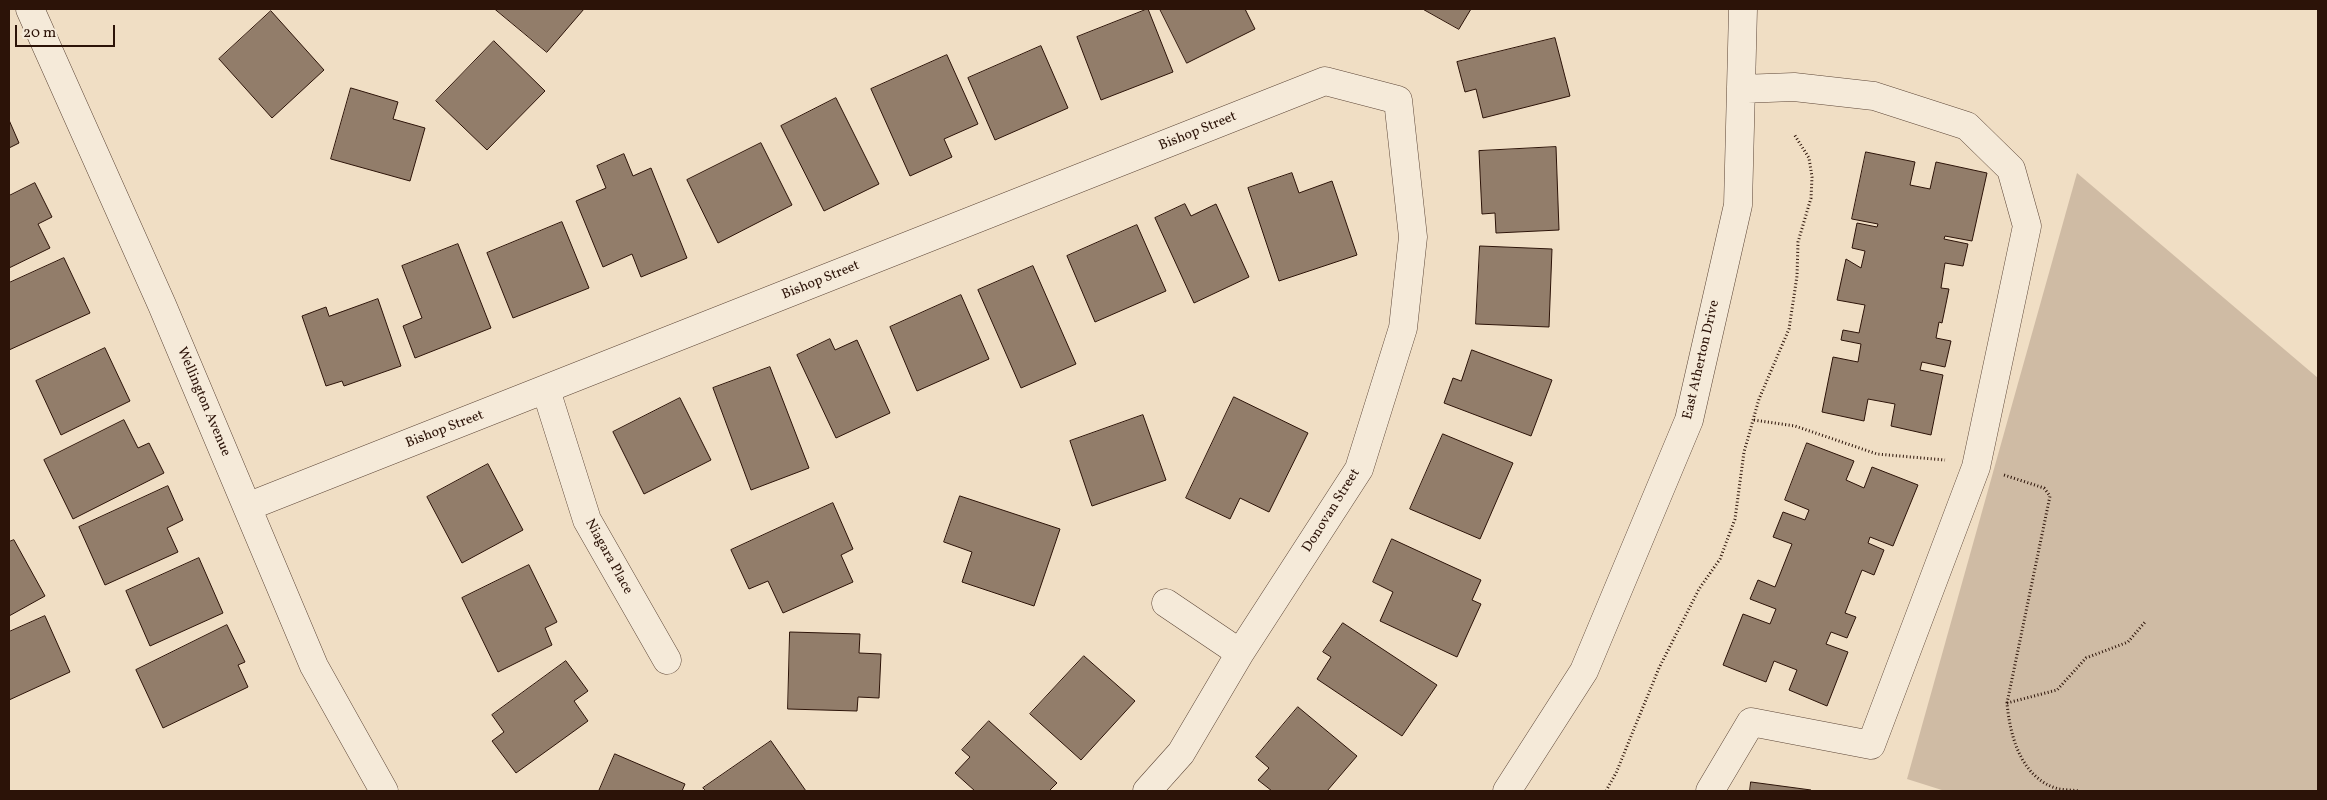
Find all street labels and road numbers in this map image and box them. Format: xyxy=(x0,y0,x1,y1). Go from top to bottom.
street label: Bishop Street xyxy=(1157,109,1239,155)
street label: Bishop Street xyxy=(780,258,862,304)
street label: East Atherton Drive xyxy=(1680,299,1724,421)
street label: Wellington Avenue xyxy=(172,345,234,459)
street label: Bishop Street xyxy=(404,407,486,453)
street label: Donovan Street xyxy=(1300,466,1364,556)
street label: Niagara Place xyxy=(580,516,636,598)

